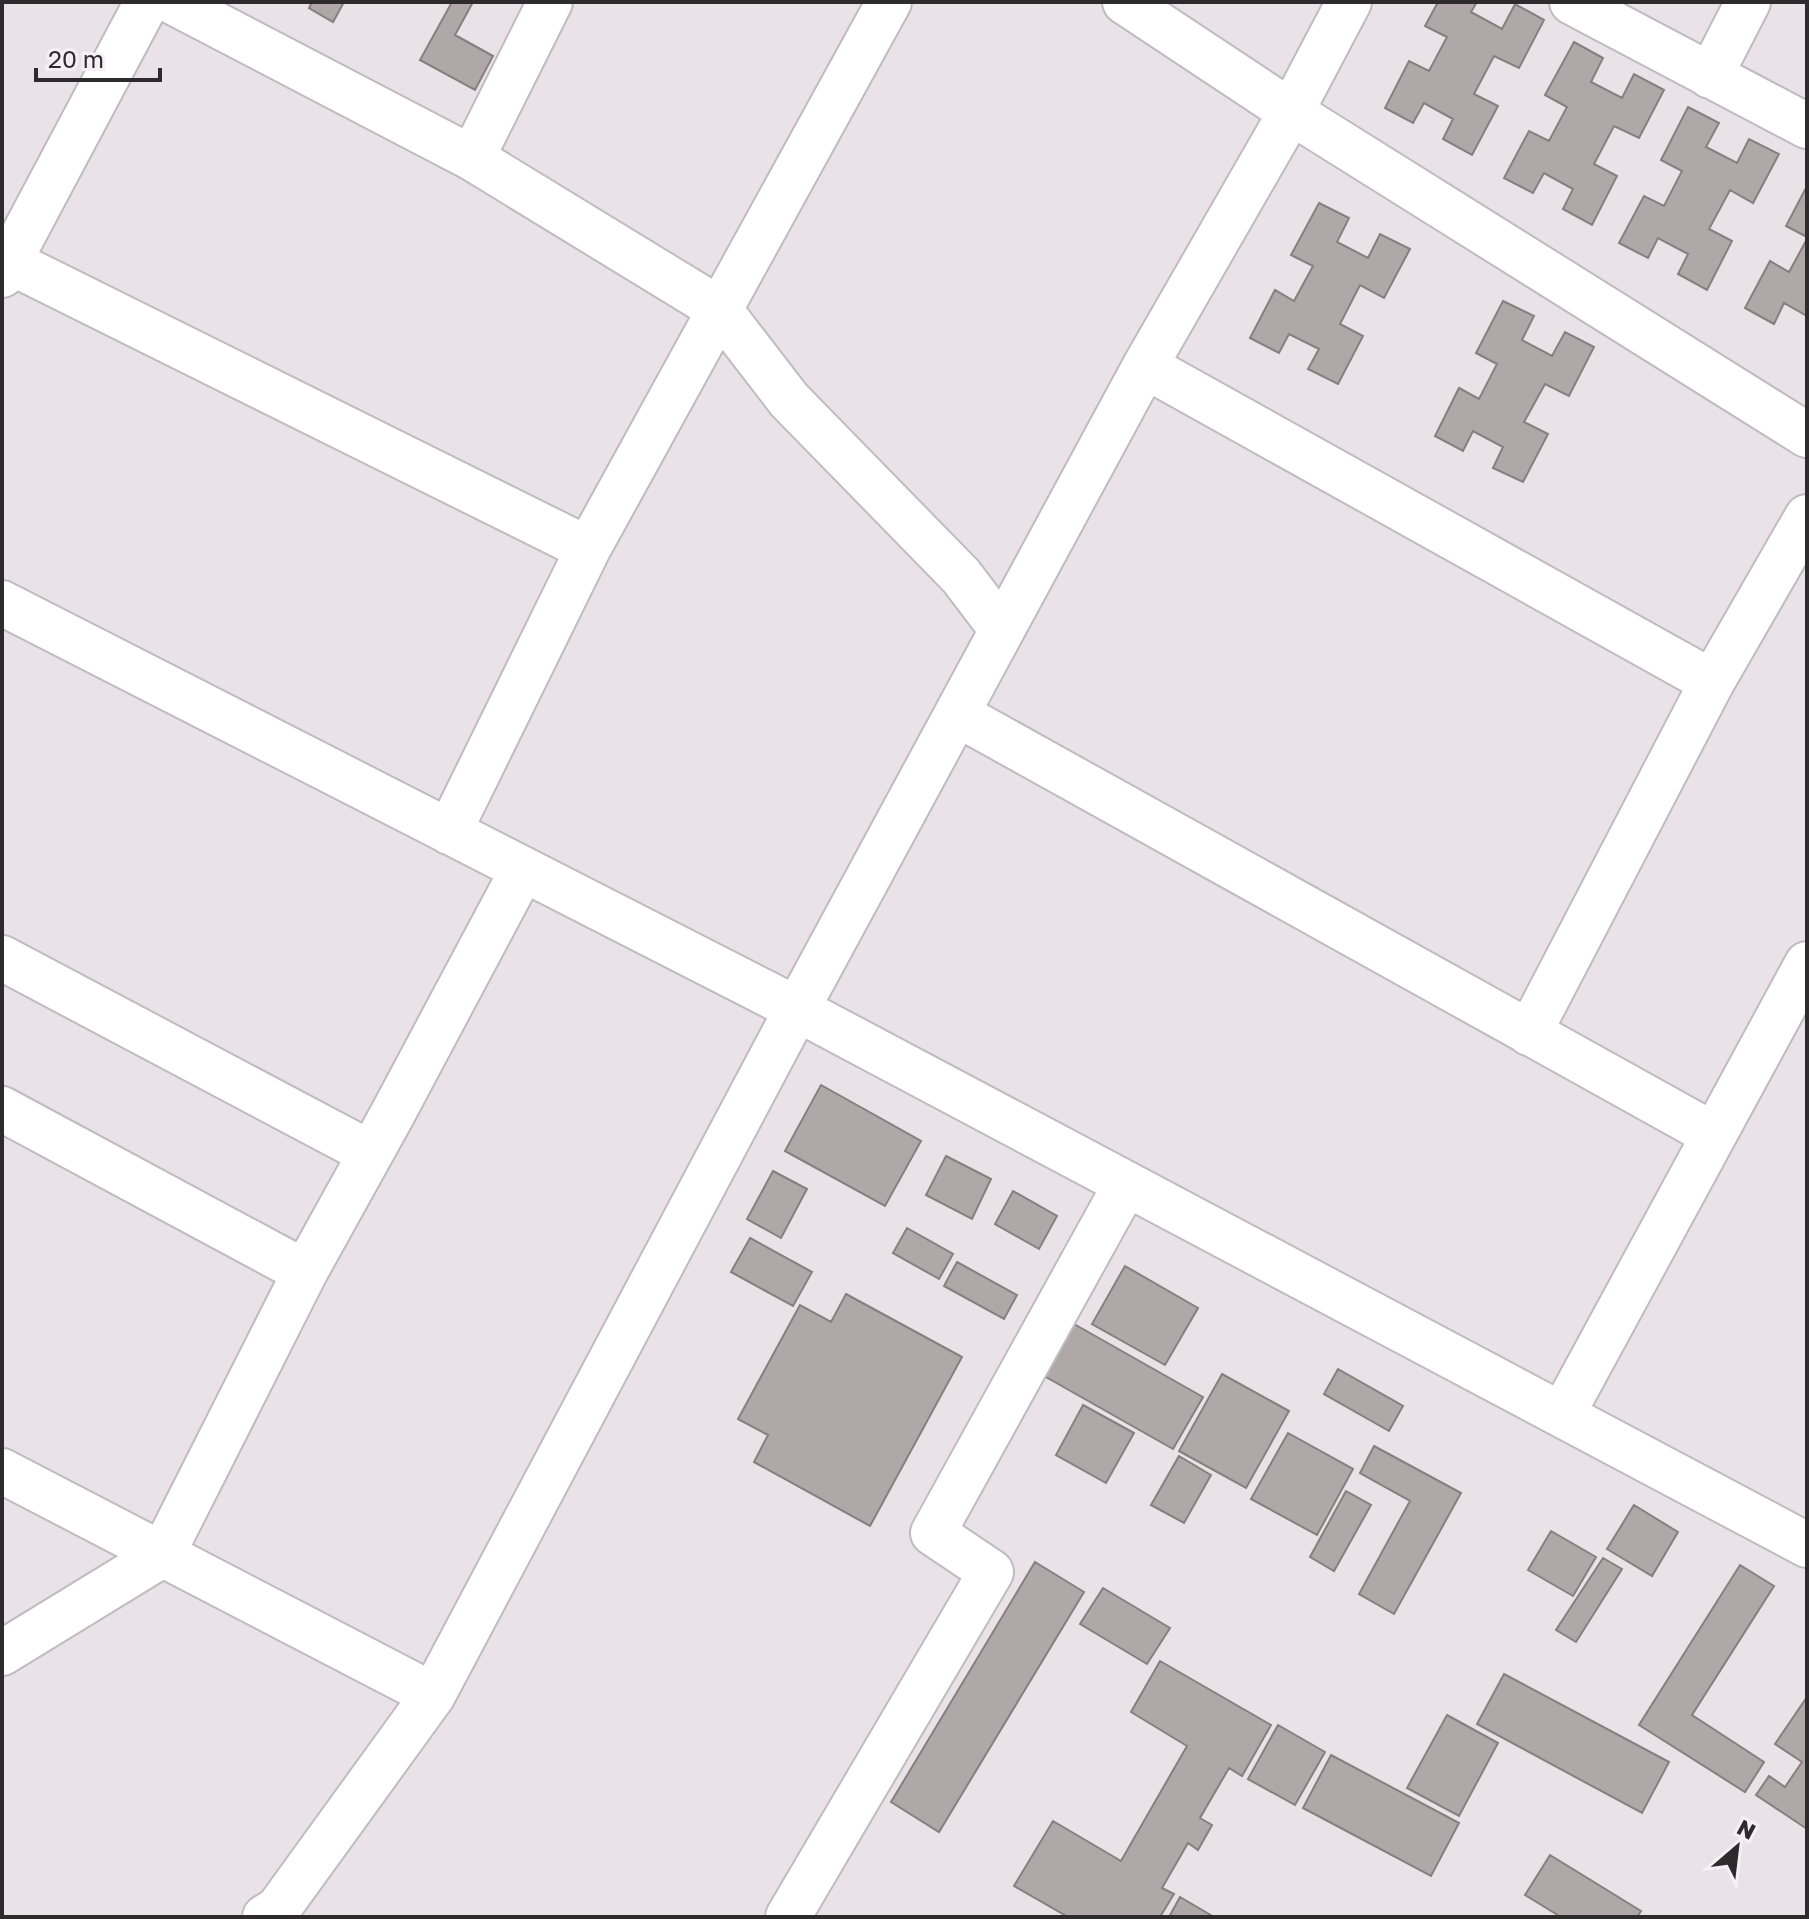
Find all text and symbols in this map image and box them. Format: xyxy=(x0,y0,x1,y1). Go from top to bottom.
scale bar xyxy=(36,32,160,82)
text: 20 m xyxy=(48,44,104,73)
north arrow xyxy=(1697,1807,1777,1887)
text: N xyxy=(1733,1813,1760,1845)

